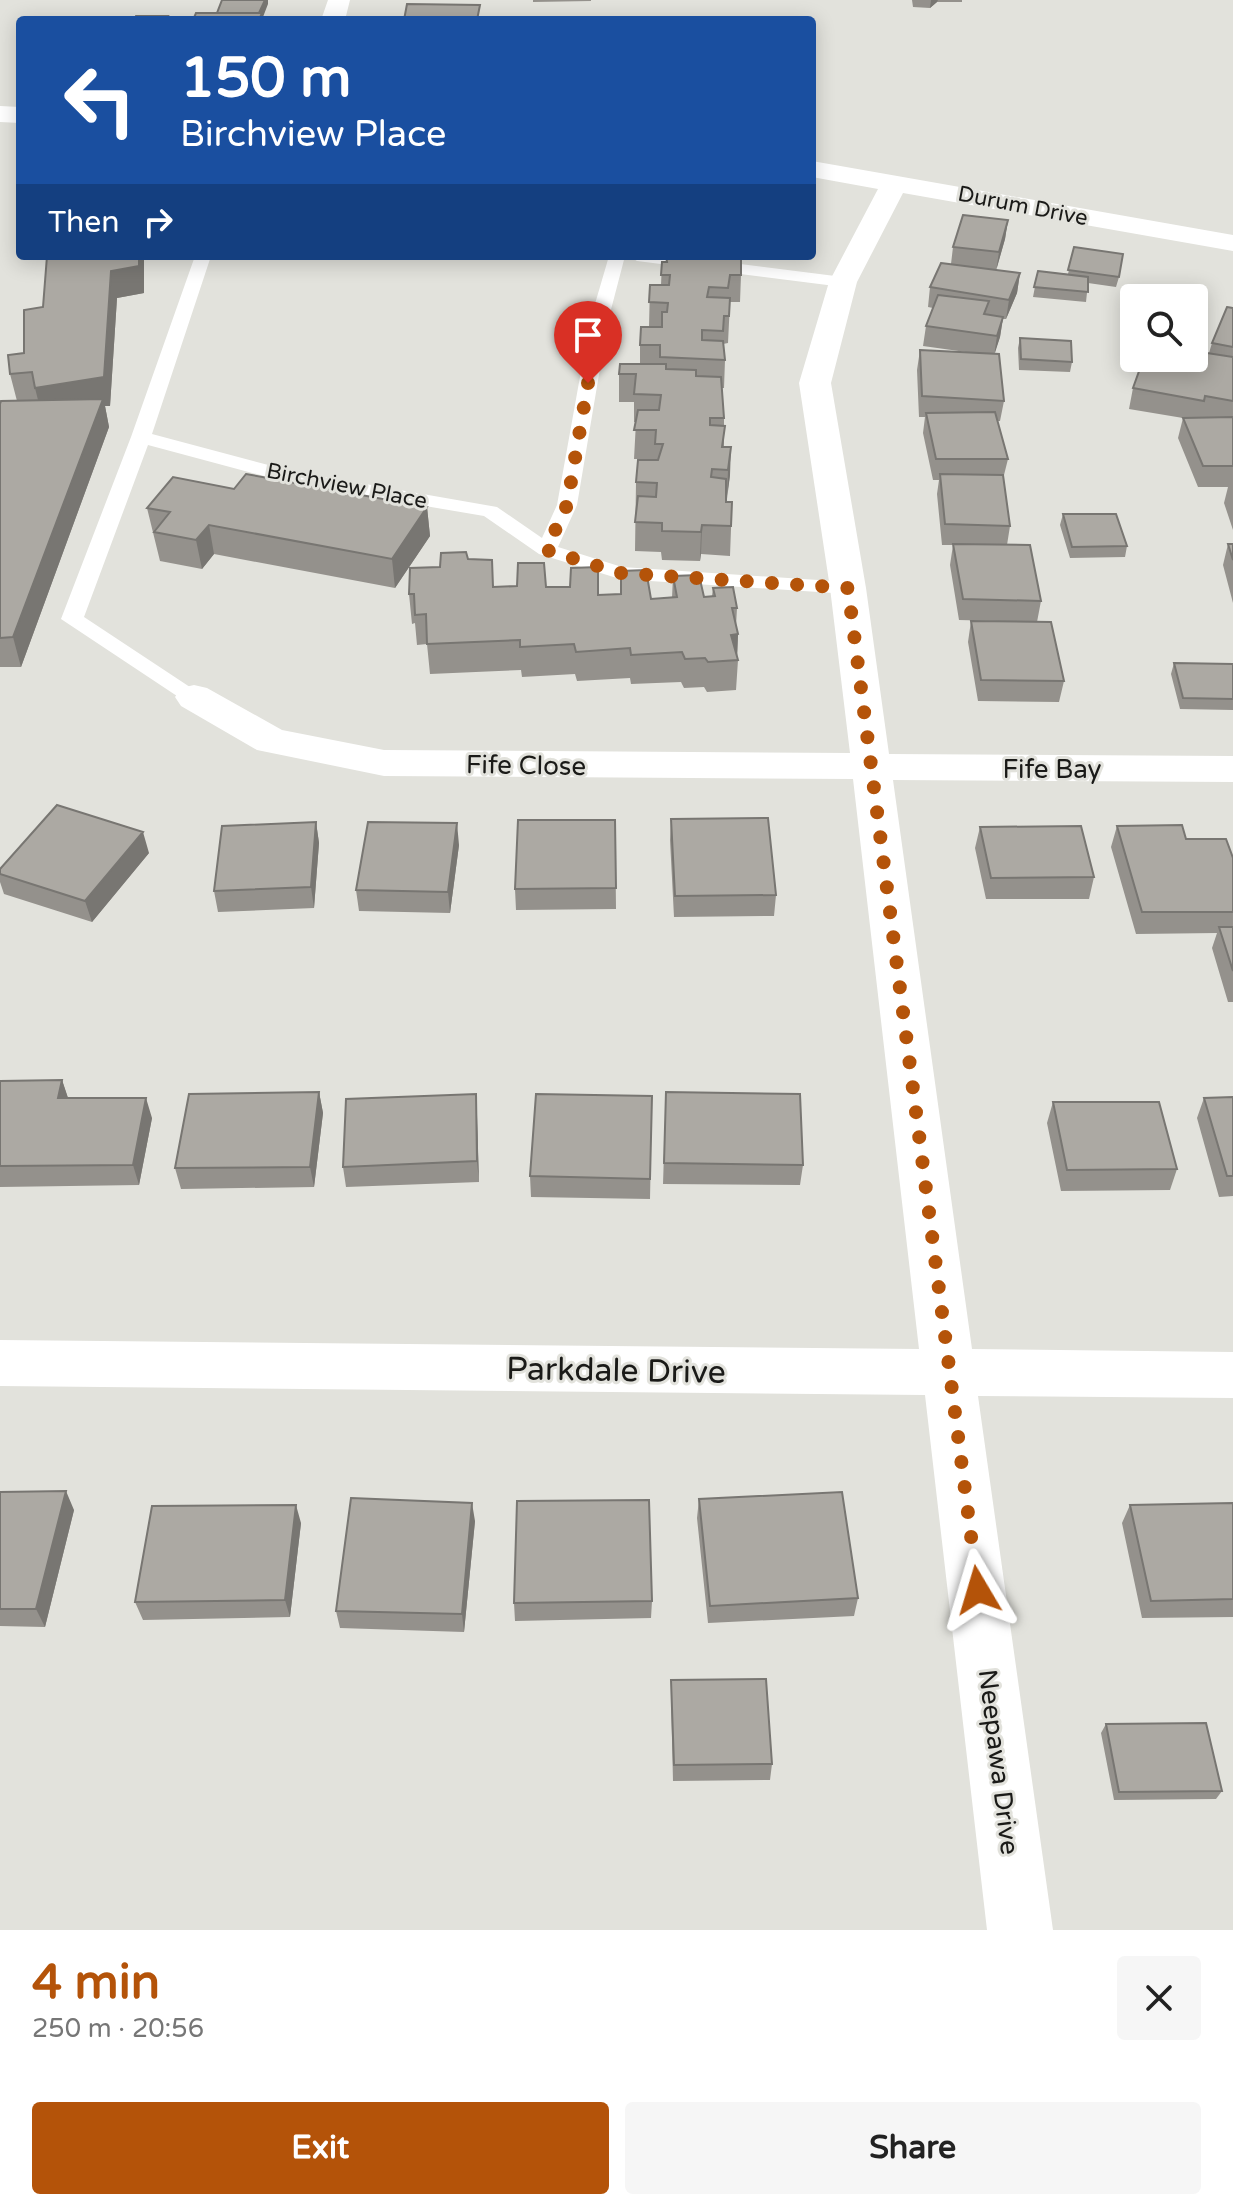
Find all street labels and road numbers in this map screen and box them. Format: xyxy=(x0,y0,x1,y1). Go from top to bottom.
street label: Durum Drive xyxy=(956,181,1090,231)
street label: Birchview Place xyxy=(264,458,429,514)
street label: Fife Close xyxy=(466,749,586,782)
street label: Fife Bay xyxy=(1002,754,1102,785)
street label: Parkdale Drive xyxy=(506,1350,726,1392)
street label: Neepawa Drive xyxy=(972,1668,1025,1857)

